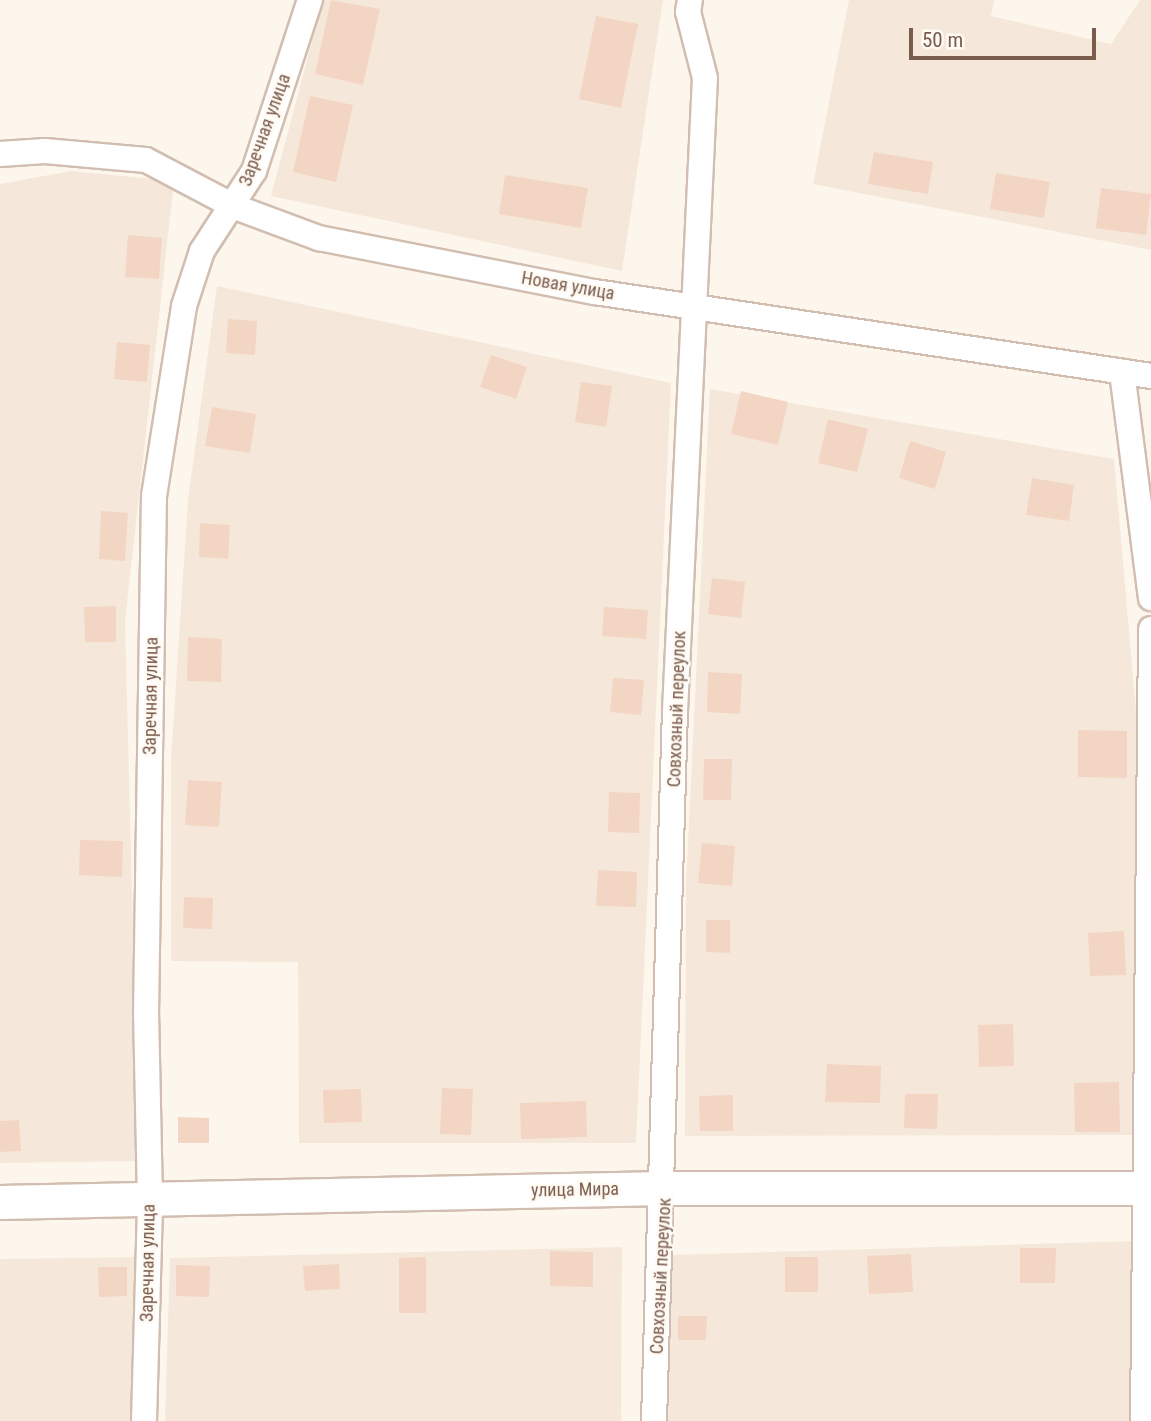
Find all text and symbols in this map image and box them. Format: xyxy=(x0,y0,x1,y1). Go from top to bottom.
scale bar xyxy=(913,14,1100,58)
text: 50 m xyxy=(922,28,963,52)
street label: Заречная улица xyxy=(235,71,295,189)
street label: Новая улица xyxy=(520,267,616,305)
street label: Совхозный переулок xyxy=(663,630,691,788)
street label: Заречная улица xyxy=(139,637,163,755)
street label: улица Мира xyxy=(531,1178,619,1202)
street label: Совхозный переулок xyxy=(646,1197,676,1355)
street label: Заречная улица xyxy=(136,1204,160,1322)

